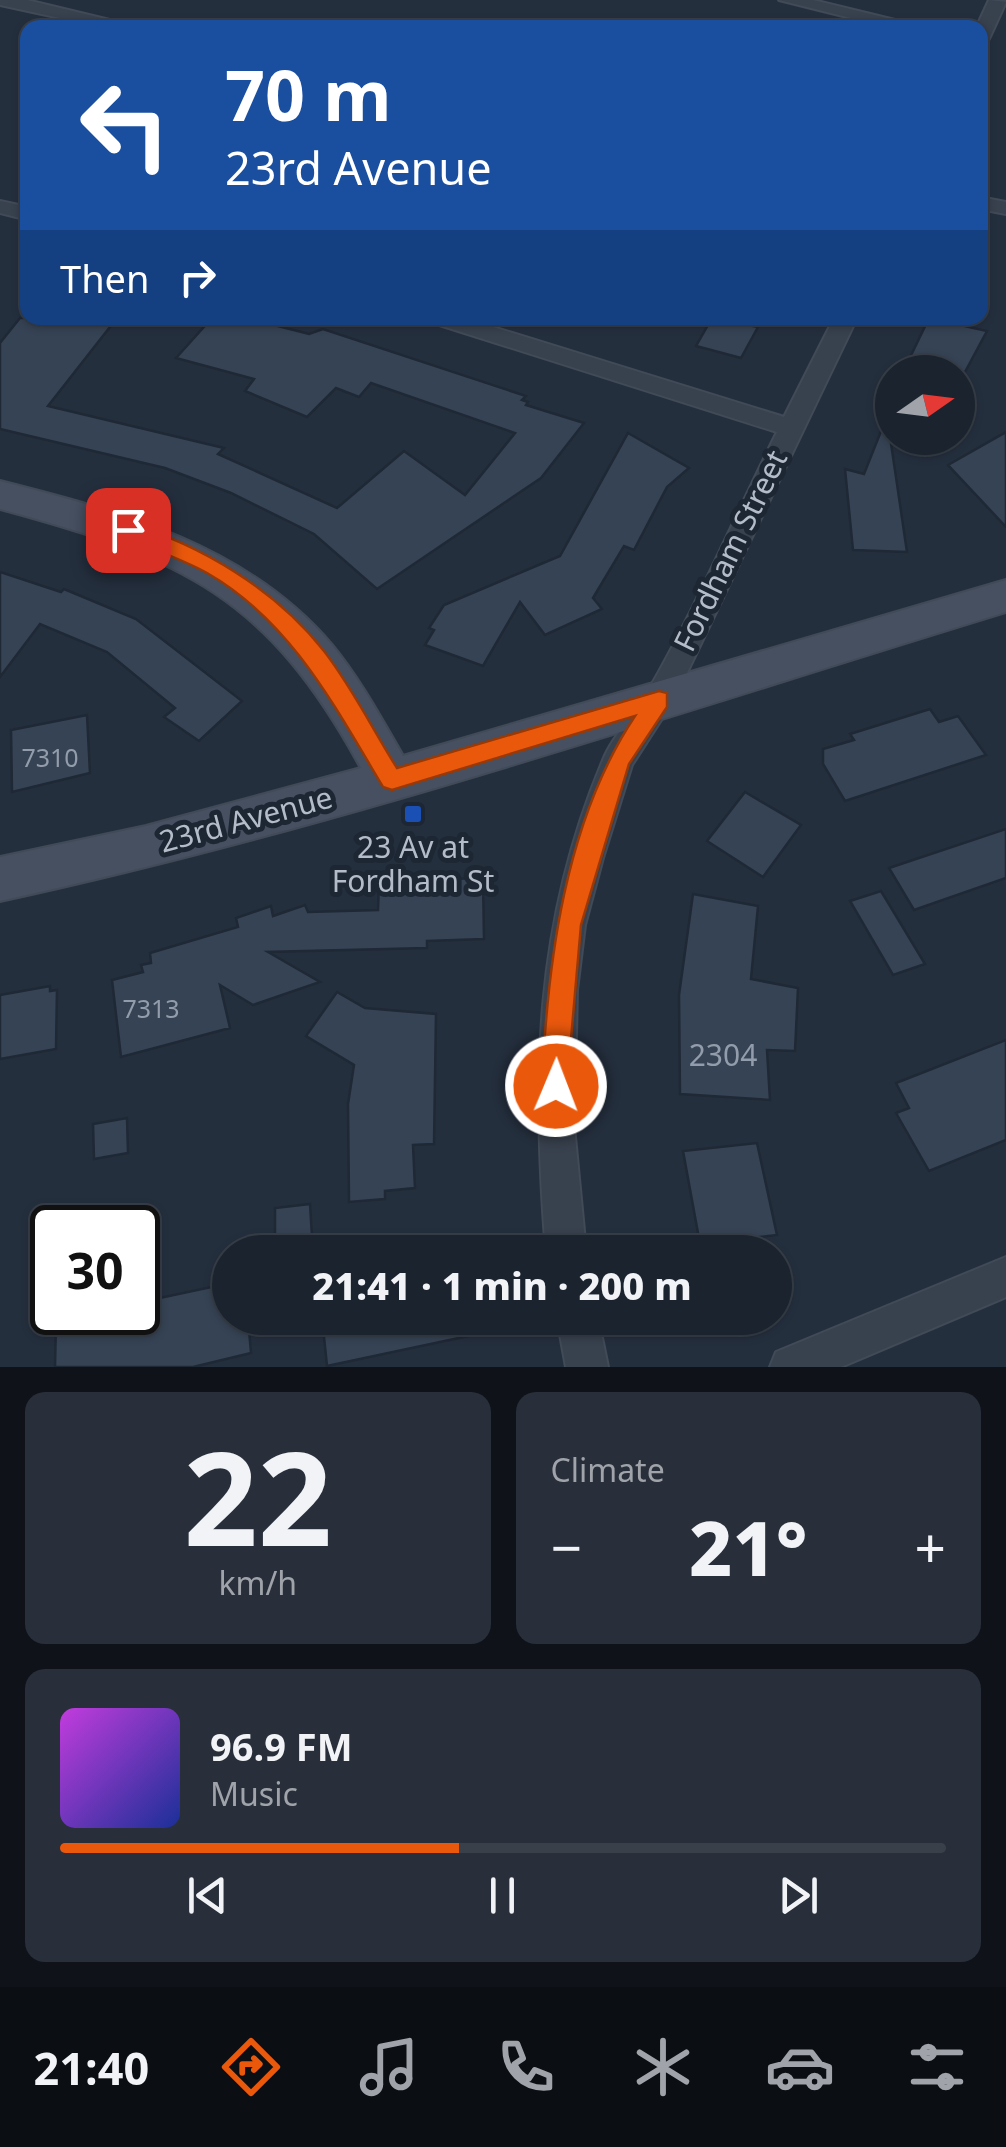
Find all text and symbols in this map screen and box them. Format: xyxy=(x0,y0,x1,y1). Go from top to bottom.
text: 70 m xyxy=(225,46,392,142)
icon: left xyxy=(60,60,190,190)
text: 23rd Avenue xyxy=(225,137,492,198)
icon: right xyxy=(170,250,225,305)
text: Then xyxy=(60,252,150,304)
north arrow xyxy=(875,355,975,455)
map controls xyxy=(875,355,975,455)
street label: Fordham Street xyxy=(663,443,796,658)
pin xyxy=(86,488,171,573)
icon: arrive xyxy=(101,503,156,558)
house number: 7310 xyxy=(21,740,79,774)
street label: 23rd Avenue xyxy=(154,776,337,861)
marker: 23 Av at Fordham St xyxy=(402,803,424,825)
place label: 23 Av at Fordham St xyxy=(332,826,494,901)
house number: 7313 xyxy=(122,991,180,1025)
position arrow xyxy=(504,1034,608,1138)
house number: 2304 xyxy=(689,1034,757,1075)
speed limit sign: 30 xyxy=(30,1205,160,1335)
text: 21:41 · 1 min · 200 m xyxy=(312,1259,692,1311)
text: 22 xyxy=(183,1407,332,1584)
text: Climate xyxy=(551,1448,665,1491)
text: 21° xyxy=(689,1496,807,1598)
text: − xyxy=(551,1509,582,1584)
text: + xyxy=(915,1509,946,1584)
text: km/h xyxy=(218,1561,297,1604)
text: 96.9 FM xyxy=(210,1720,352,1772)
text: Music xyxy=(210,1772,298,1815)
icon: previous xyxy=(180,1868,235,1923)
icon: pause xyxy=(475,1868,530,1923)
icon: next xyxy=(771,1868,826,1923)
icon: directions xyxy=(216,2032,286,2102)
icon: music xyxy=(354,2032,424,2102)
icon: phone xyxy=(491,2032,561,2102)
icon: climate xyxy=(628,2032,698,2102)
icon: car xyxy=(765,2032,835,2102)
icon: filters xyxy=(902,2032,972,2102)
text: 21:40 xyxy=(34,2037,149,2098)

